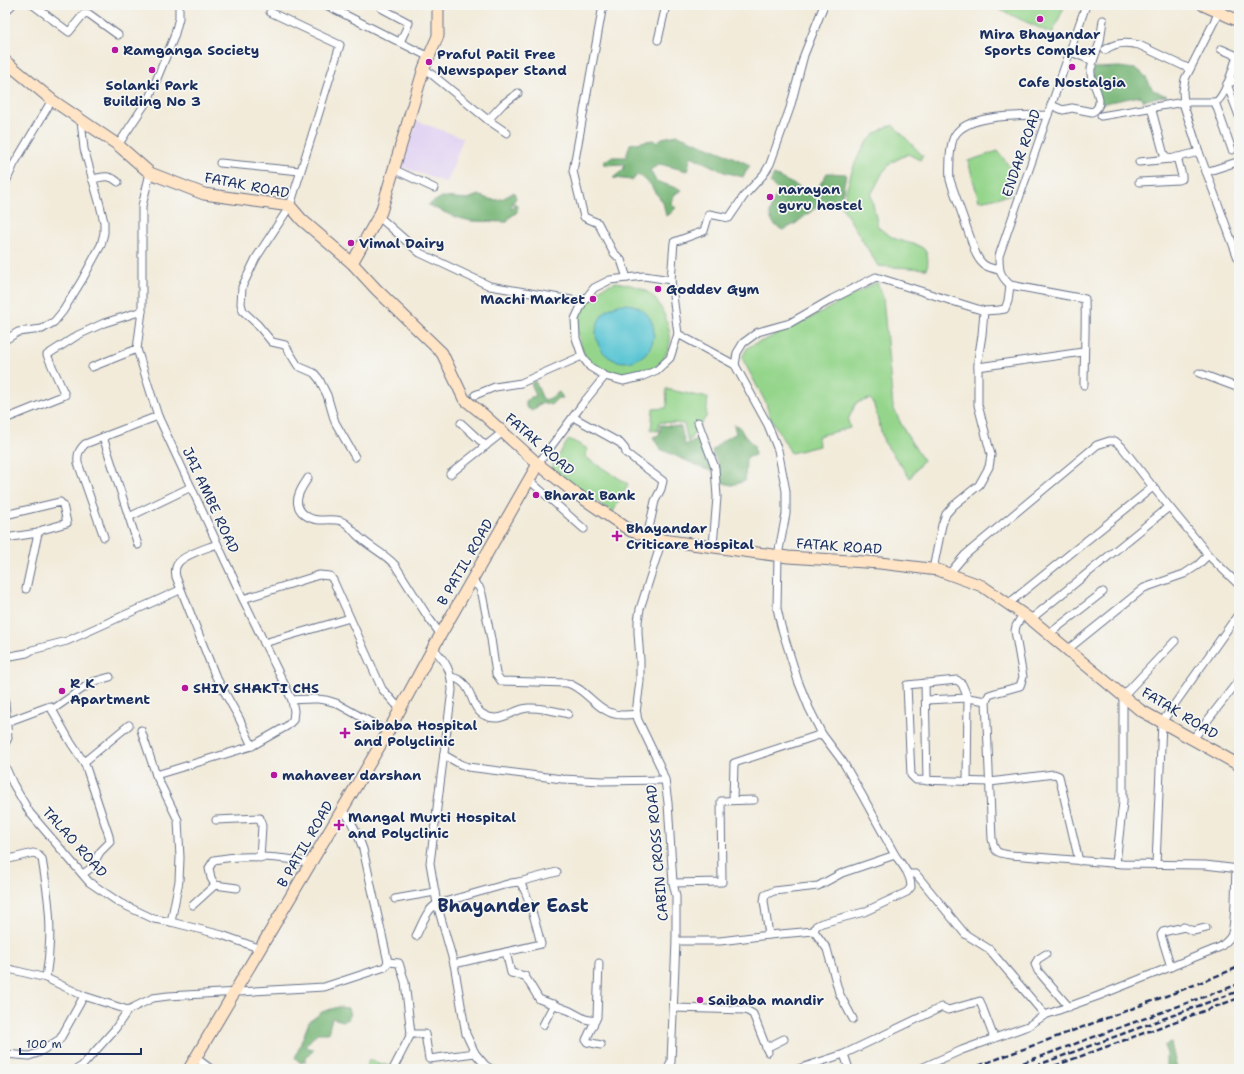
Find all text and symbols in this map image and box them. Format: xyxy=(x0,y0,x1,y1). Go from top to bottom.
marker: Mira Bhayandar Sports Complex xyxy=(1035,14,1045,24)
place label: Mira Bhayandar Sports Complex xyxy=(980,25,1101,59)
place label: Ramganga Society xyxy=(123,41,259,59)
marker: Ramganga Society xyxy=(110,45,120,55)
place label: Praful Patil Free Newspaper Stand xyxy=(437,45,567,79)
marker: Praful Patil Free Newspaper Stand xyxy=(424,57,434,67)
marker: Cafe Nostalgia xyxy=(1067,62,1077,72)
marker: Solanki Park Building No 3 xyxy=(147,65,157,75)
place label: Cafe Nostalgia xyxy=(1018,73,1126,91)
place label: Solanki Park Building No 3 xyxy=(103,76,201,110)
street label: ENDAR ROAD xyxy=(998,107,1044,199)
street label: FATAK ROAD xyxy=(203,168,291,202)
place label: narayan guru hostel xyxy=(778,180,862,214)
marker: narayan guru hostel xyxy=(765,192,775,202)
place label: Vimal Dairy xyxy=(359,234,444,252)
marker: Vimal Dairy xyxy=(346,238,356,248)
place label: Goddev Gym xyxy=(666,280,760,298)
marker: Goddev Gym xyxy=(653,284,663,294)
place label: Machi Market xyxy=(480,290,585,308)
marker: Machi Market xyxy=(588,294,598,304)
street label: FATAK ROAD xyxy=(502,409,578,479)
street label: JAI AMBE ROAD xyxy=(179,444,243,556)
place label: Bharat Bank xyxy=(544,486,636,504)
marker: Bharat Bank xyxy=(531,490,541,500)
street label: B PATIL ROAD xyxy=(433,515,497,609)
place label: Bhayandar Criticare Hospital xyxy=(626,519,754,553)
marker: Bhayandar Criticare Hospital xyxy=(611,530,623,542)
street label: FATAK ROAD xyxy=(795,534,883,558)
place label: R K Apartment xyxy=(70,674,150,708)
place label: SHIV SHAKTI CHS xyxy=(193,679,319,697)
marker: SHIV SHAKTI CHS xyxy=(180,683,190,693)
street label: FATAK ROAD xyxy=(1138,683,1222,743)
marker: R K Apartment xyxy=(57,686,67,696)
place label: Saibaba Hospital and Polyclinic xyxy=(354,716,477,750)
marker: Saibaba Hospital and Polyclinic xyxy=(339,727,351,739)
place label: mahaveer darshan xyxy=(282,766,421,784)
marker: mahaveer darshan xyxy=(269,770,279,780)
street label: CABIN CROSS ROAD xyxy=(642,784,672,922)
street label: B PATIL ROAD xyxy=(273,797,337,891)
street label: TALAO ROAD xyxy=(39,803,111,881)
place label: Mangal Murti Hospital and Polyclinic xyxy=(348,808,516,842)
marker: Mangal Murti Hospital and Polyclinic xyxy=(333,819,345,831)
district label: Bhayander East xyxy=(437,894,589,918)
place label: Saibaba mandir xyxy=(708,991,824,1009)
marker: Saibaba mandir xyxy=(695,995,705,1005)
scale bar xyxy=(20,1030,141,1056)
text: 100 m xyxy=(26,1036,62,1052)

